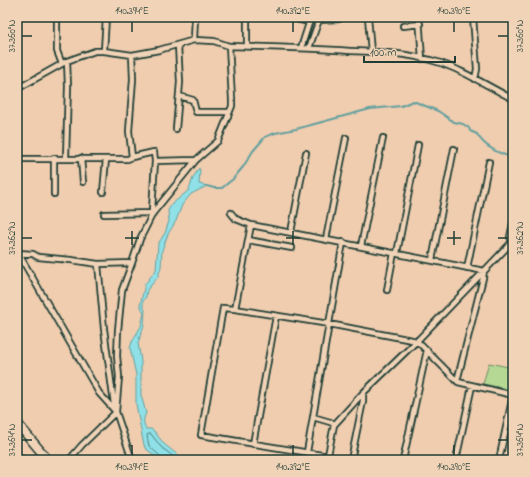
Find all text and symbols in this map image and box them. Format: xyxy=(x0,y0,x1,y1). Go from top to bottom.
text: 140.394°E xyxy=(115,4,149,19)
text: 140.392°E xyxy=(276,4,310,19)
text: 140.390°E xyxy=(437,4,471,19)
text: 37.360°N xyxy=(5,19,20,52)
text: 37.360°N xyxy=(513,19,528,52)
scale bar xyxy=(364,38,455,64)
text: 100 m xyxy=(370,44,397,62)
text: 37.362°N xyxy=(5,221,20,255)
text: 37.362°N xyxy=(513,221,528,255)
text: 37.364°N xyxy=(5,424,20,456)
text: 37.364°N xyxy=(513,424,528,456)
text: 140.394°E xyxy=(115,460,149,475)
text: 140.392°E xyxy=(276,460,310,475)
text: 140.390°E xyxy=(437,460,471,475)

